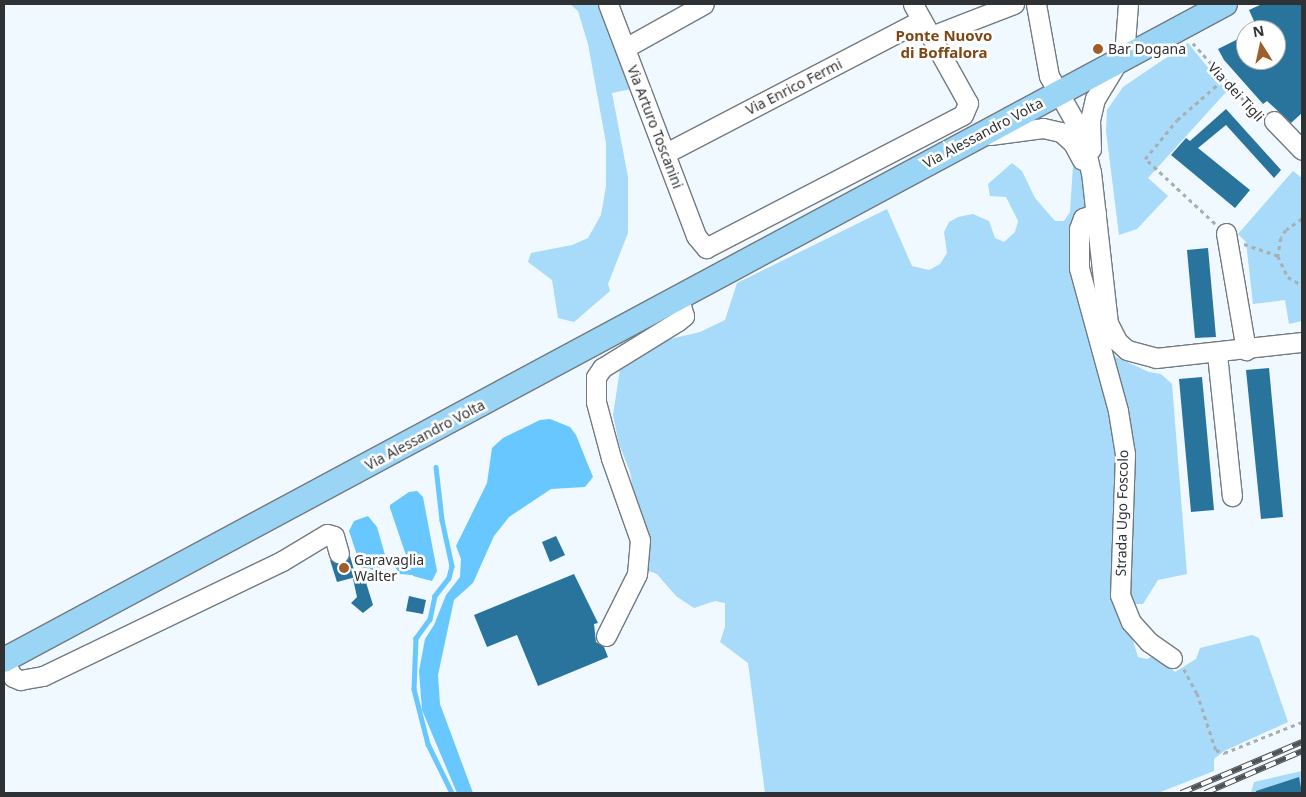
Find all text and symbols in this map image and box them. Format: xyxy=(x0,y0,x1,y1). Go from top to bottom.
north arrow xyxy=(1236,20,1286,70)
text: N xyxy=(1251,20,1266,41)
district label: Ponte Nuovo di Boffalora xyxy=(896,26,992,61)
place label: Bar Dogana xyxy=(1108,41,1186,57)
marker: Bar Dogana xyxy=(1092,43,1104,55)
street label: Via Enrico Fermi xyxy=(743,55,845,119)
street label: Via dei Tigli xyxy=(1204,59,1268,125)
street label: Via Arturo Toscanini xyxy=(624,63,686,191)
street label: Via Alessandro Volta xyxy=(920,94,1046,172)
street label: Via Alessandro Volta xyxy=(362,396,488,474)
street label: Strada Ugo Foscolo xyxy=(1112,449,1132,577)
place label: Garavaglia Walter xyxy=(354,552,424,584)
marker: Garavaglia Walter xyxy=(338,562,350,574)

